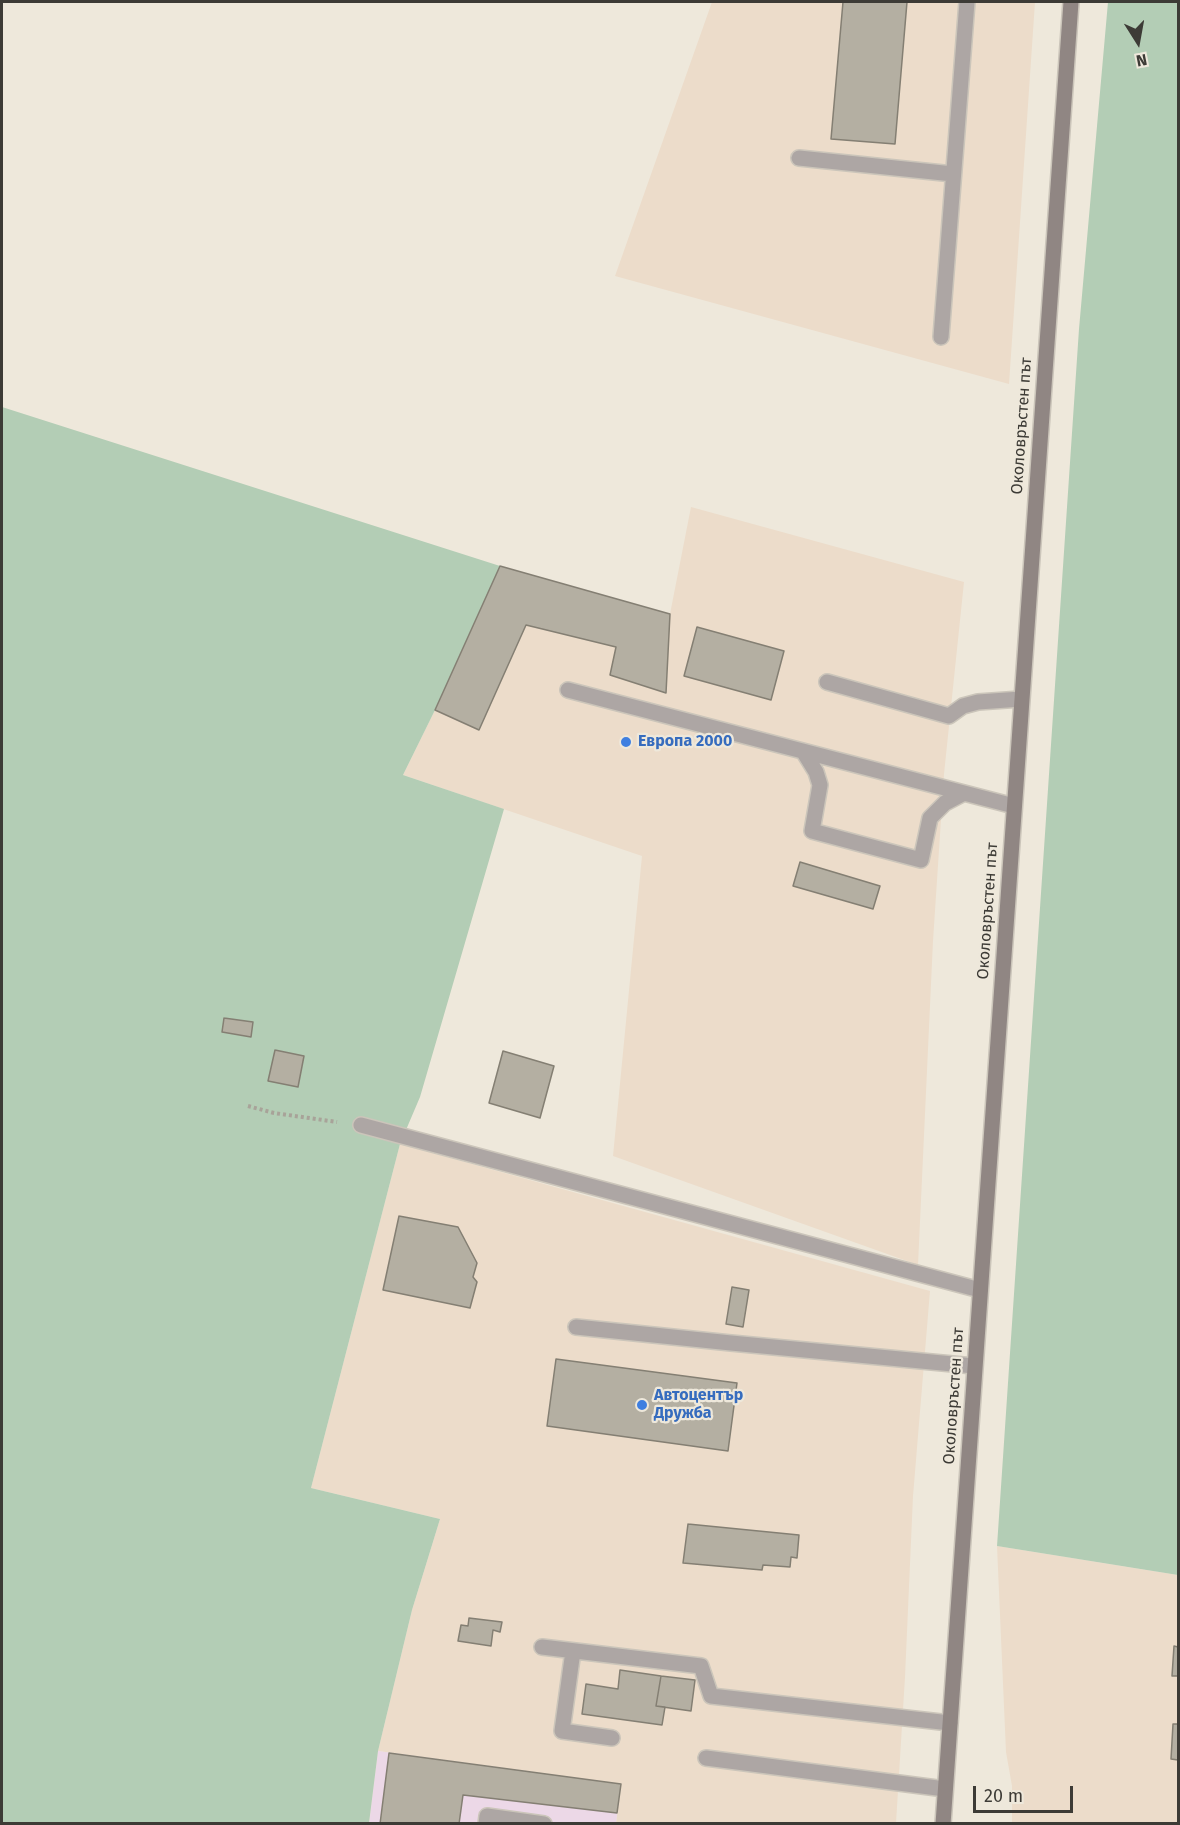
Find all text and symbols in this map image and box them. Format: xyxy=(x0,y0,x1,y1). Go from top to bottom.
north arrow xyxy=(1108,12,1168,72)
text: N xyxy=(1135,50,1149,70)
street label: Околовръстен път xyxy=(1008,357,1036,495)
place label: Европа 2000 xyxy=(638,732,732,752)
marker: Европа 2000 xyxy=(619,735,633,749)
street label: Околовръстен път xyxy=(974,842,1002,980)
street label: Околовръстен път xyxy=(940,1327,968,1465)
place label: Автоцентър Дружба xyxy=(654,1386,743,1424)
marker: Автоцентър Дружба xyxy=(635,1398,649,1412)
scale bar xyxy=(976,1774,1076,1812)
text: 20 m xyxy=(984,1785,1023,1807)

